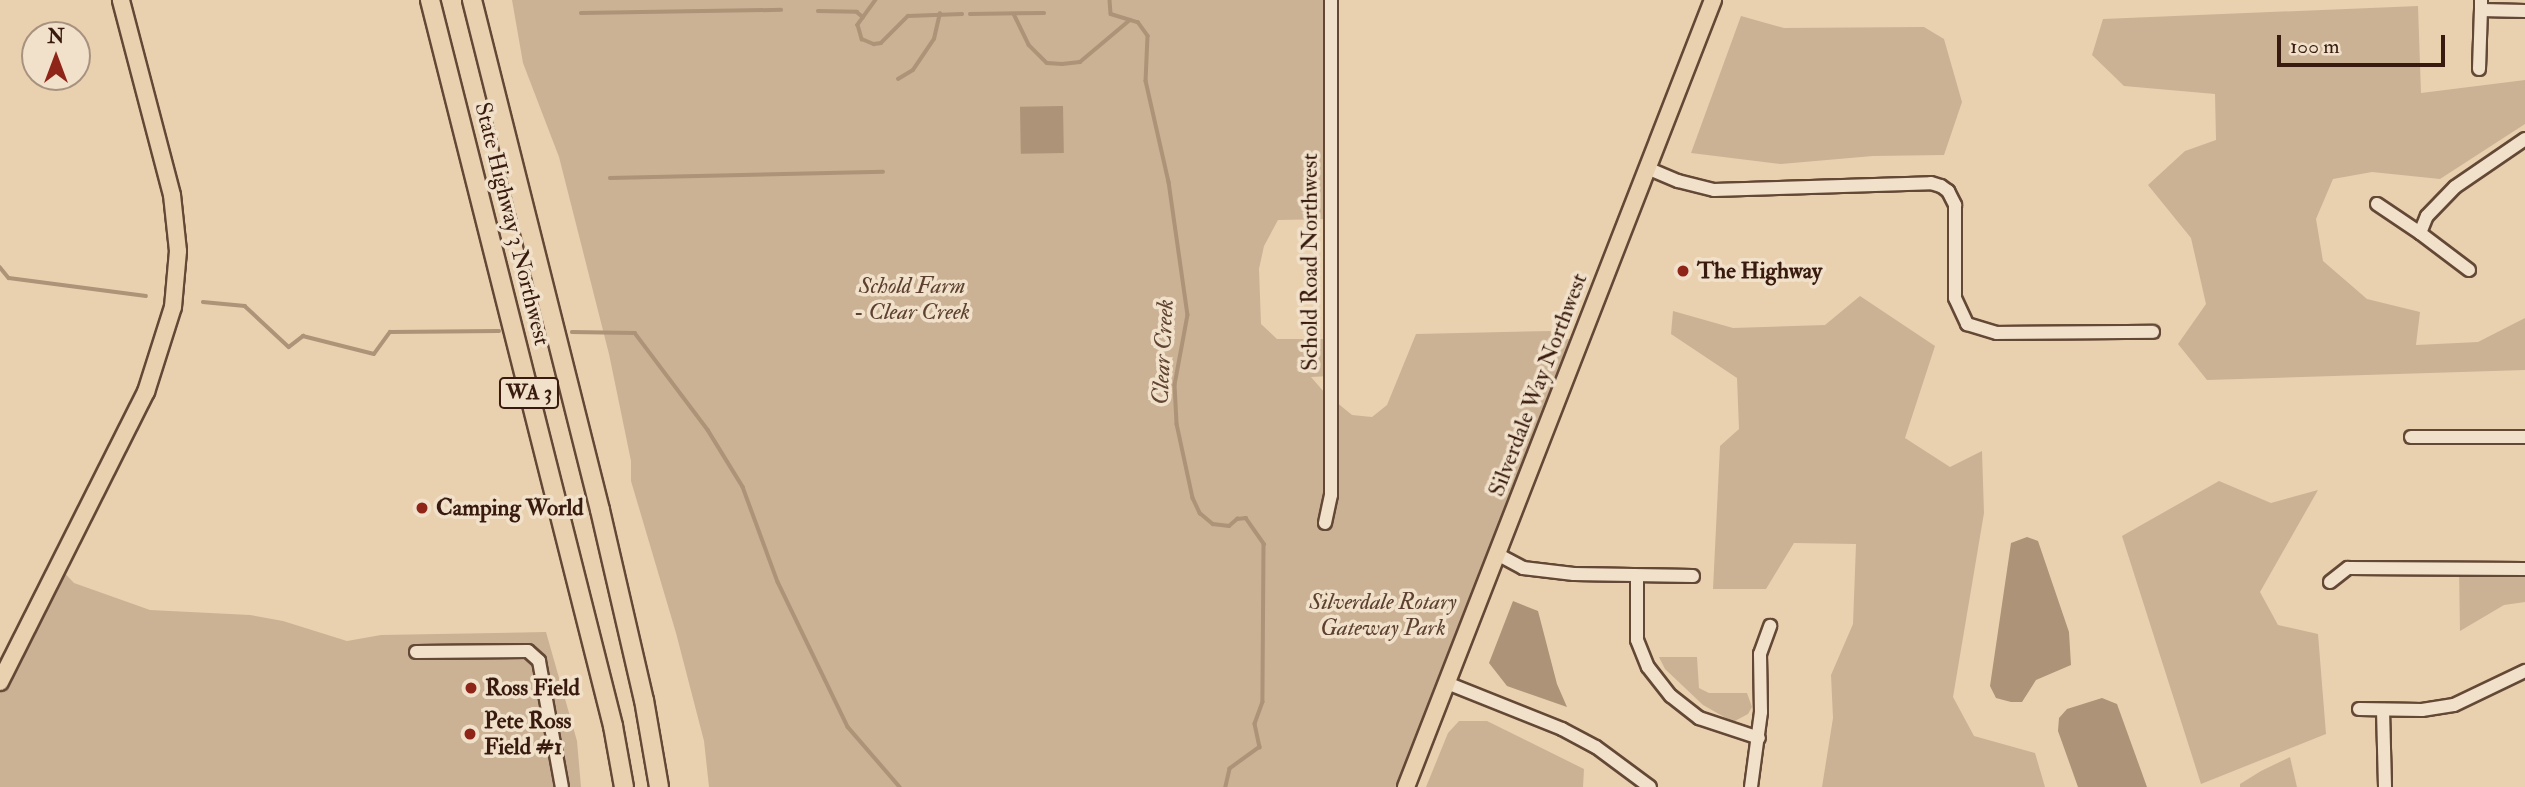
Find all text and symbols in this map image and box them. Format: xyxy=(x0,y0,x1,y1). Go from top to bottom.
north arrow xyxy=(21,21,91,91)
scale bar xyxy=(2280,21,2448,65)
text: N xyxy=(47,25,65,49)
text: 100 m xyxy=(2290,33,2340,60)
street label: State Highway 3 Northwest xyxy=(468,100,556,348)
street label: Schold Road Northwest xyxy=(1296,153,1324,371)
place label: The Highway xyxy=(1697,257,1822,285)
marker: The Highway xyxy=(1675,263,1691,279)
street label: Silverdale Way Northwest xyxy=(1483,269,1593,501)
park label: Schold Farm - Clear Creek xyxy=(854,272,970,326)
water label: Clear Creek xyxy=(1146,298,1180,406)
road number: WA 3 xyxy=(498,376,560,410)
place label: Camping World xyxy=(436,494,584,522)
marker: Camping World xyxy=(414,500,430,516)
park label: Silverdale Rotary Gateway Park xyxy=(1309,588,1457,642)
place label: Ross Field xyxy=(485,674,580,702)
marker: Ross Field xyxy=(463,680,479,696)
place label: Pete Ross Field #1 xyxy=(484,707,571,761)
marker: Pete Ross Field #1 xyxy=(462,726,478,742)

